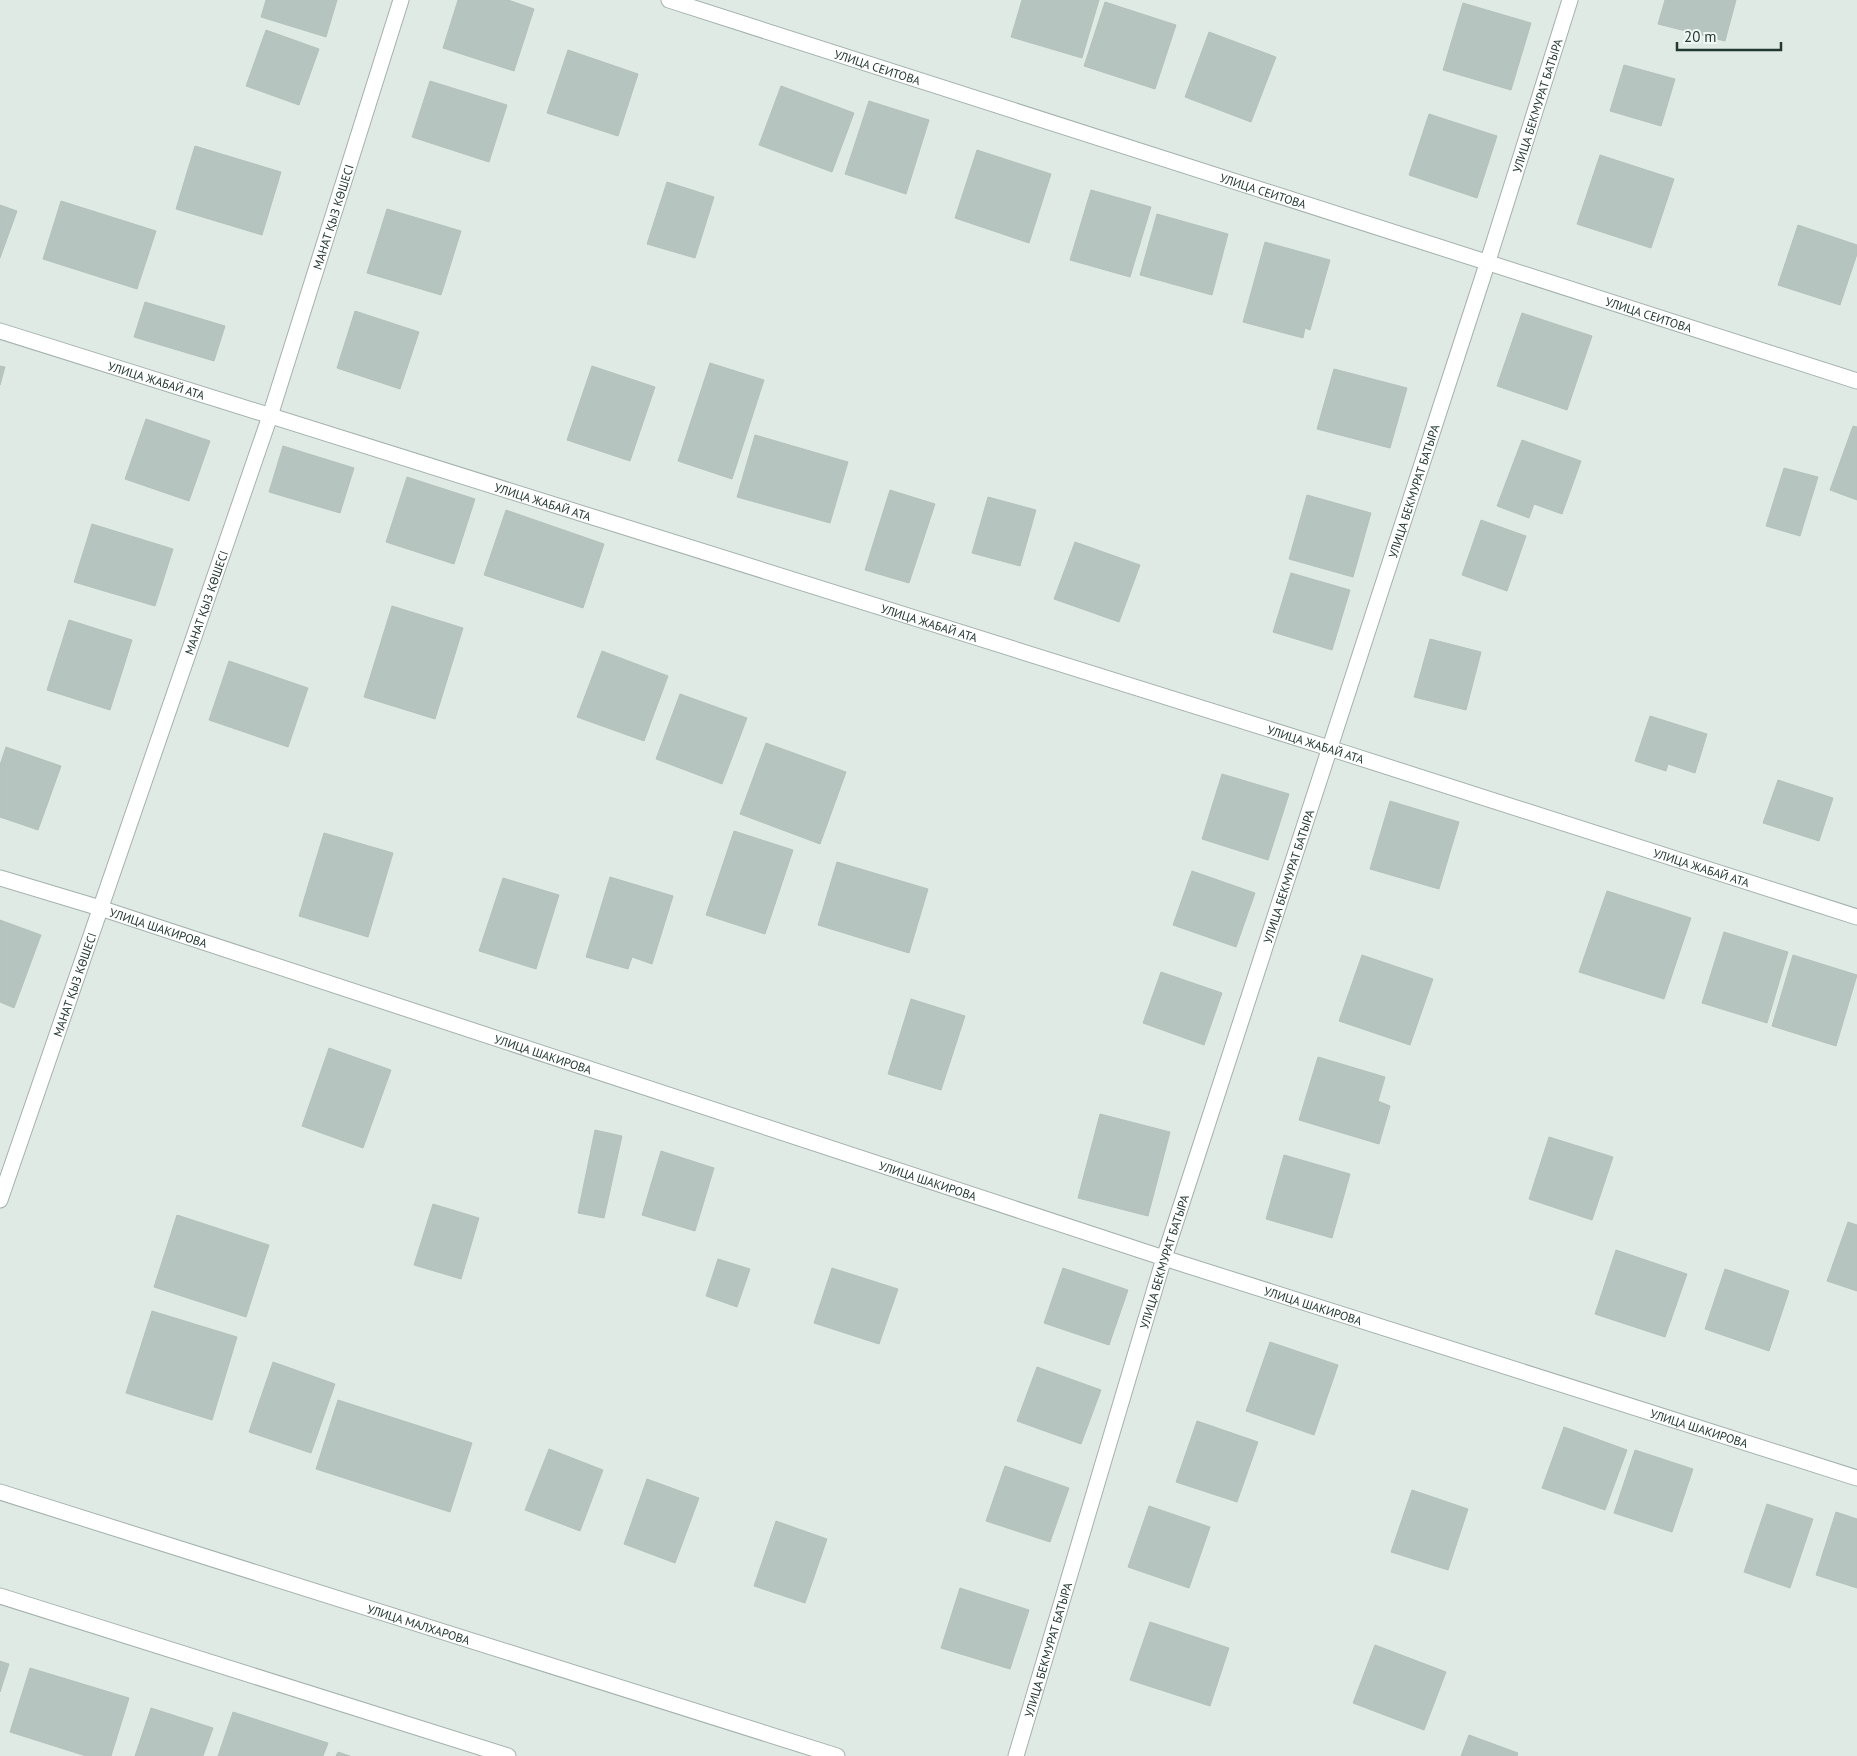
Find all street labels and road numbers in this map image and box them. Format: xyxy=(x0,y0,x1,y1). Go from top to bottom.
street label: УЛИЦА БЕКМУРАТ БАТЫРА xyxy=(1509,36,1565,174)
street label: УЛИЦА СЕИТОВА xyxy=(832,46,923,88)
street label: МАНАТ ҚЫЗ КӨШЕСІ xyxy=(309,162,356,271)
street label: УЛИЦА СЕИТОВА xyxy=(1218,170,1308,211)
street label: УЛИЦА СЕИТОВА xyxy=(1604,293,1694,335)
street label: УЛИЦА ЖАБАЙ АТА xyxy=(106,358,207,402)
street label: УЛИЦА БЕКМУРАТ БАТЫРА xyxy=(1385,422,1442,560)
street label: УЛИЦА ЖАБАЙ АТА xyxy=(493,479,593,524)
street label: МАНАТ ҚЫЗ КӨШЕСІ xyxy=(181,548,231,657)
street label: УЛИЦА ЖАБАЙ АТА xyxy=(879,600,979,645)
street label: УЛИЦА ЖАБАЙ АТА xyxy=(1266,722,1366,766)
street label: УЛИЦА БЕКМУРАТ БАТЫРА xyxy=(1259,807,1317,945)
street label: УЛИЦА ЖАБАЙ АТА xyxy=(1651,845,1752,890)
street label: УЛИЦА ШАКИРОВА xyxy=(108,904,209,950)
street label: МАНАТ ҚЫЗ КӨШЕСІ xyxy=(49,930,99,1039)
street label: УЛИЦА ШАКИРОВА xyxy=(493,1031,594,1077)
street label: УЛИЦА ШАКИРОВА xyxy=(877,1157,979,1203)
street label: УЛИЦА БЕКМУРАТ БАТЫРА xyxy=(1136,1193,1192,1331)
street label: УЛИЦА ШАКИРОВА xyxy=(1262,1283,1364,1328)
street label: УЛИЦА ШАКИРОВА xyxy=(1648,1405,1750,1450)
street label: УЛИЦА БЕКМУРАТ БАТЫРА xyxy=(1021,1580,1075,1719)
street label: УЛИЦА МАЛХАРОВА xyxy=(365,1601,472,1647)

